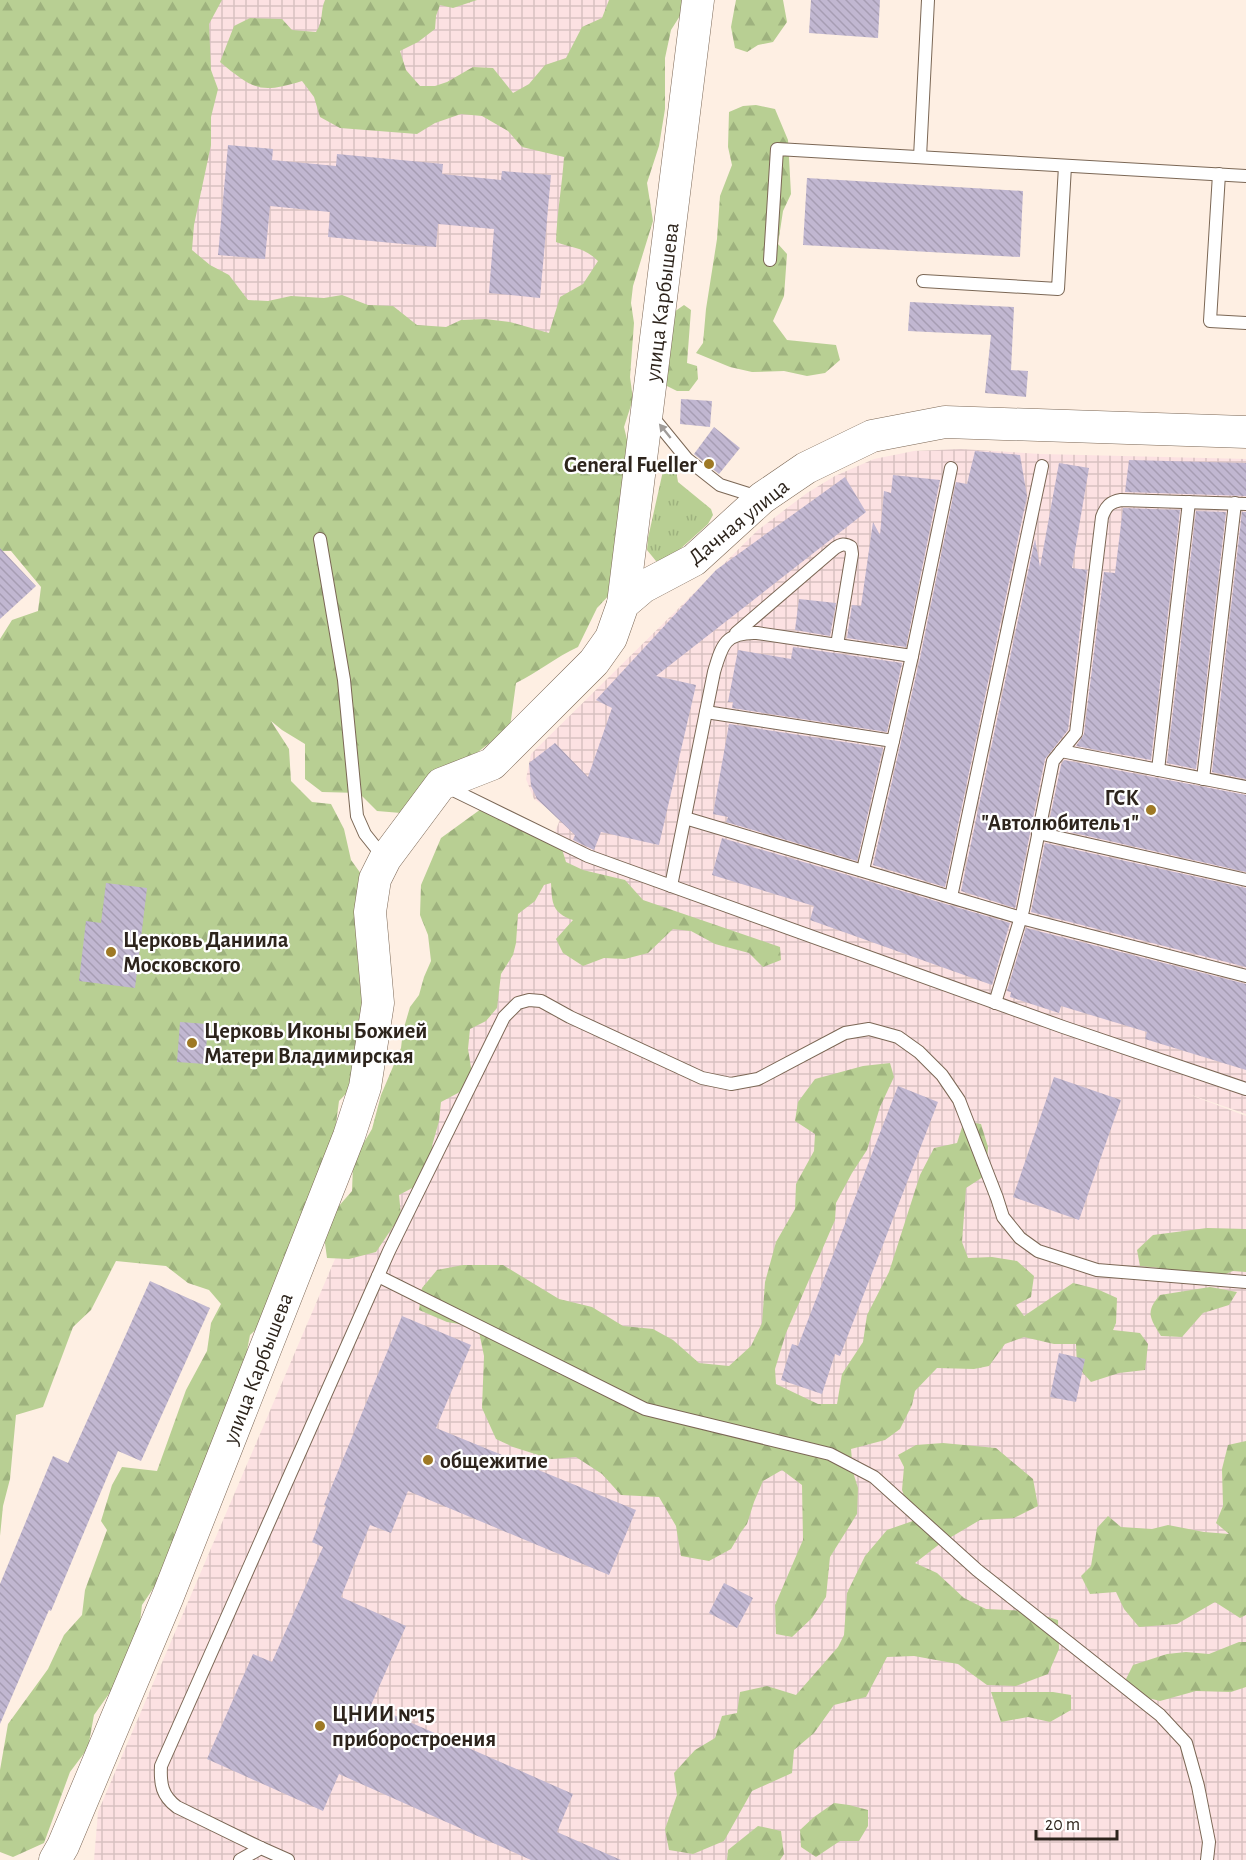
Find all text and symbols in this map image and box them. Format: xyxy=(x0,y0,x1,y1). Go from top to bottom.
street label: улица Карбышева xyxy=(641,221,683,384)
one-way arrow xyxy=(658,423,671,439)
place label: General Fueller xyxy=(564,454,697,476)
marker: General Fueller xyxy=(702,457,716,471)
street label: Дачная улица xyxy=(684,475,793,569)
place label: ГСК "Автолюбитель 1" xyxy=(981,787,1140,834)
marker: ГСК "Автолюбитель 1" xyxy=(1144,803,1158,817)
place label: Церковь Даниила Московского xyxy=(123,929,288,976)
marker: Церковь Даниила Московского xyxy=(104,945,118,959)
place label: Церковь Иконы Божией Матери Владимирская xyxy=(204,1020,427,1067)
marker: Церковь Иконы Божией Матери Владимирская xyxy=(185,1036,199,1050)
street label: улица Карбышева xyxy=(219,1290,297,1448)
place label: общежитие xyxy=(440,1450,548,1472)
marker: общежитие xyxy=(421,1453,435,1467)
place label: ЦНИИ №15 приборостроения xyxy=(332,1703,496,1750)
marker: ЦНИИ №15 приборостроения xyxy=(313,1719,327,1733)
scale bar xyxy=(1036,1803,1117,1841)
text: 20 m xyxy=(1045,1816,1080,1834)

